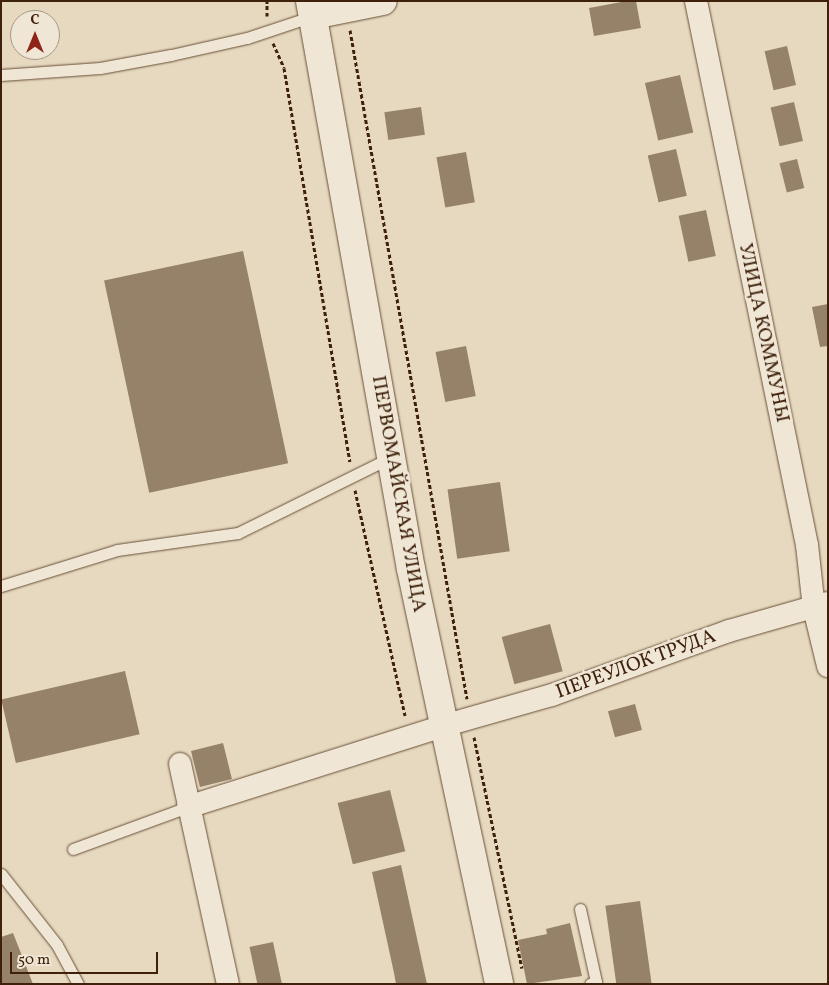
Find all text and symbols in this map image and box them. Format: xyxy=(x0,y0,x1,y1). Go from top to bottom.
north arrow xyxy=(10,10,60,60)
text: С xyxy=(30,11,40,30)
street label: УЛИЦА КОММУНЫ xyxy=(732,241,794,425)
street label: ПЕРВОМАЙСКАЯ УЛИЦА xyxy=(365,374,431,614)
street label: ПЕРЕУЛОК ТРУДА xyxy=(552,625,720,705)
scale bar xyxy=(12,942,160,974)
text: 50 m xyxy=(18,950,50,971)

